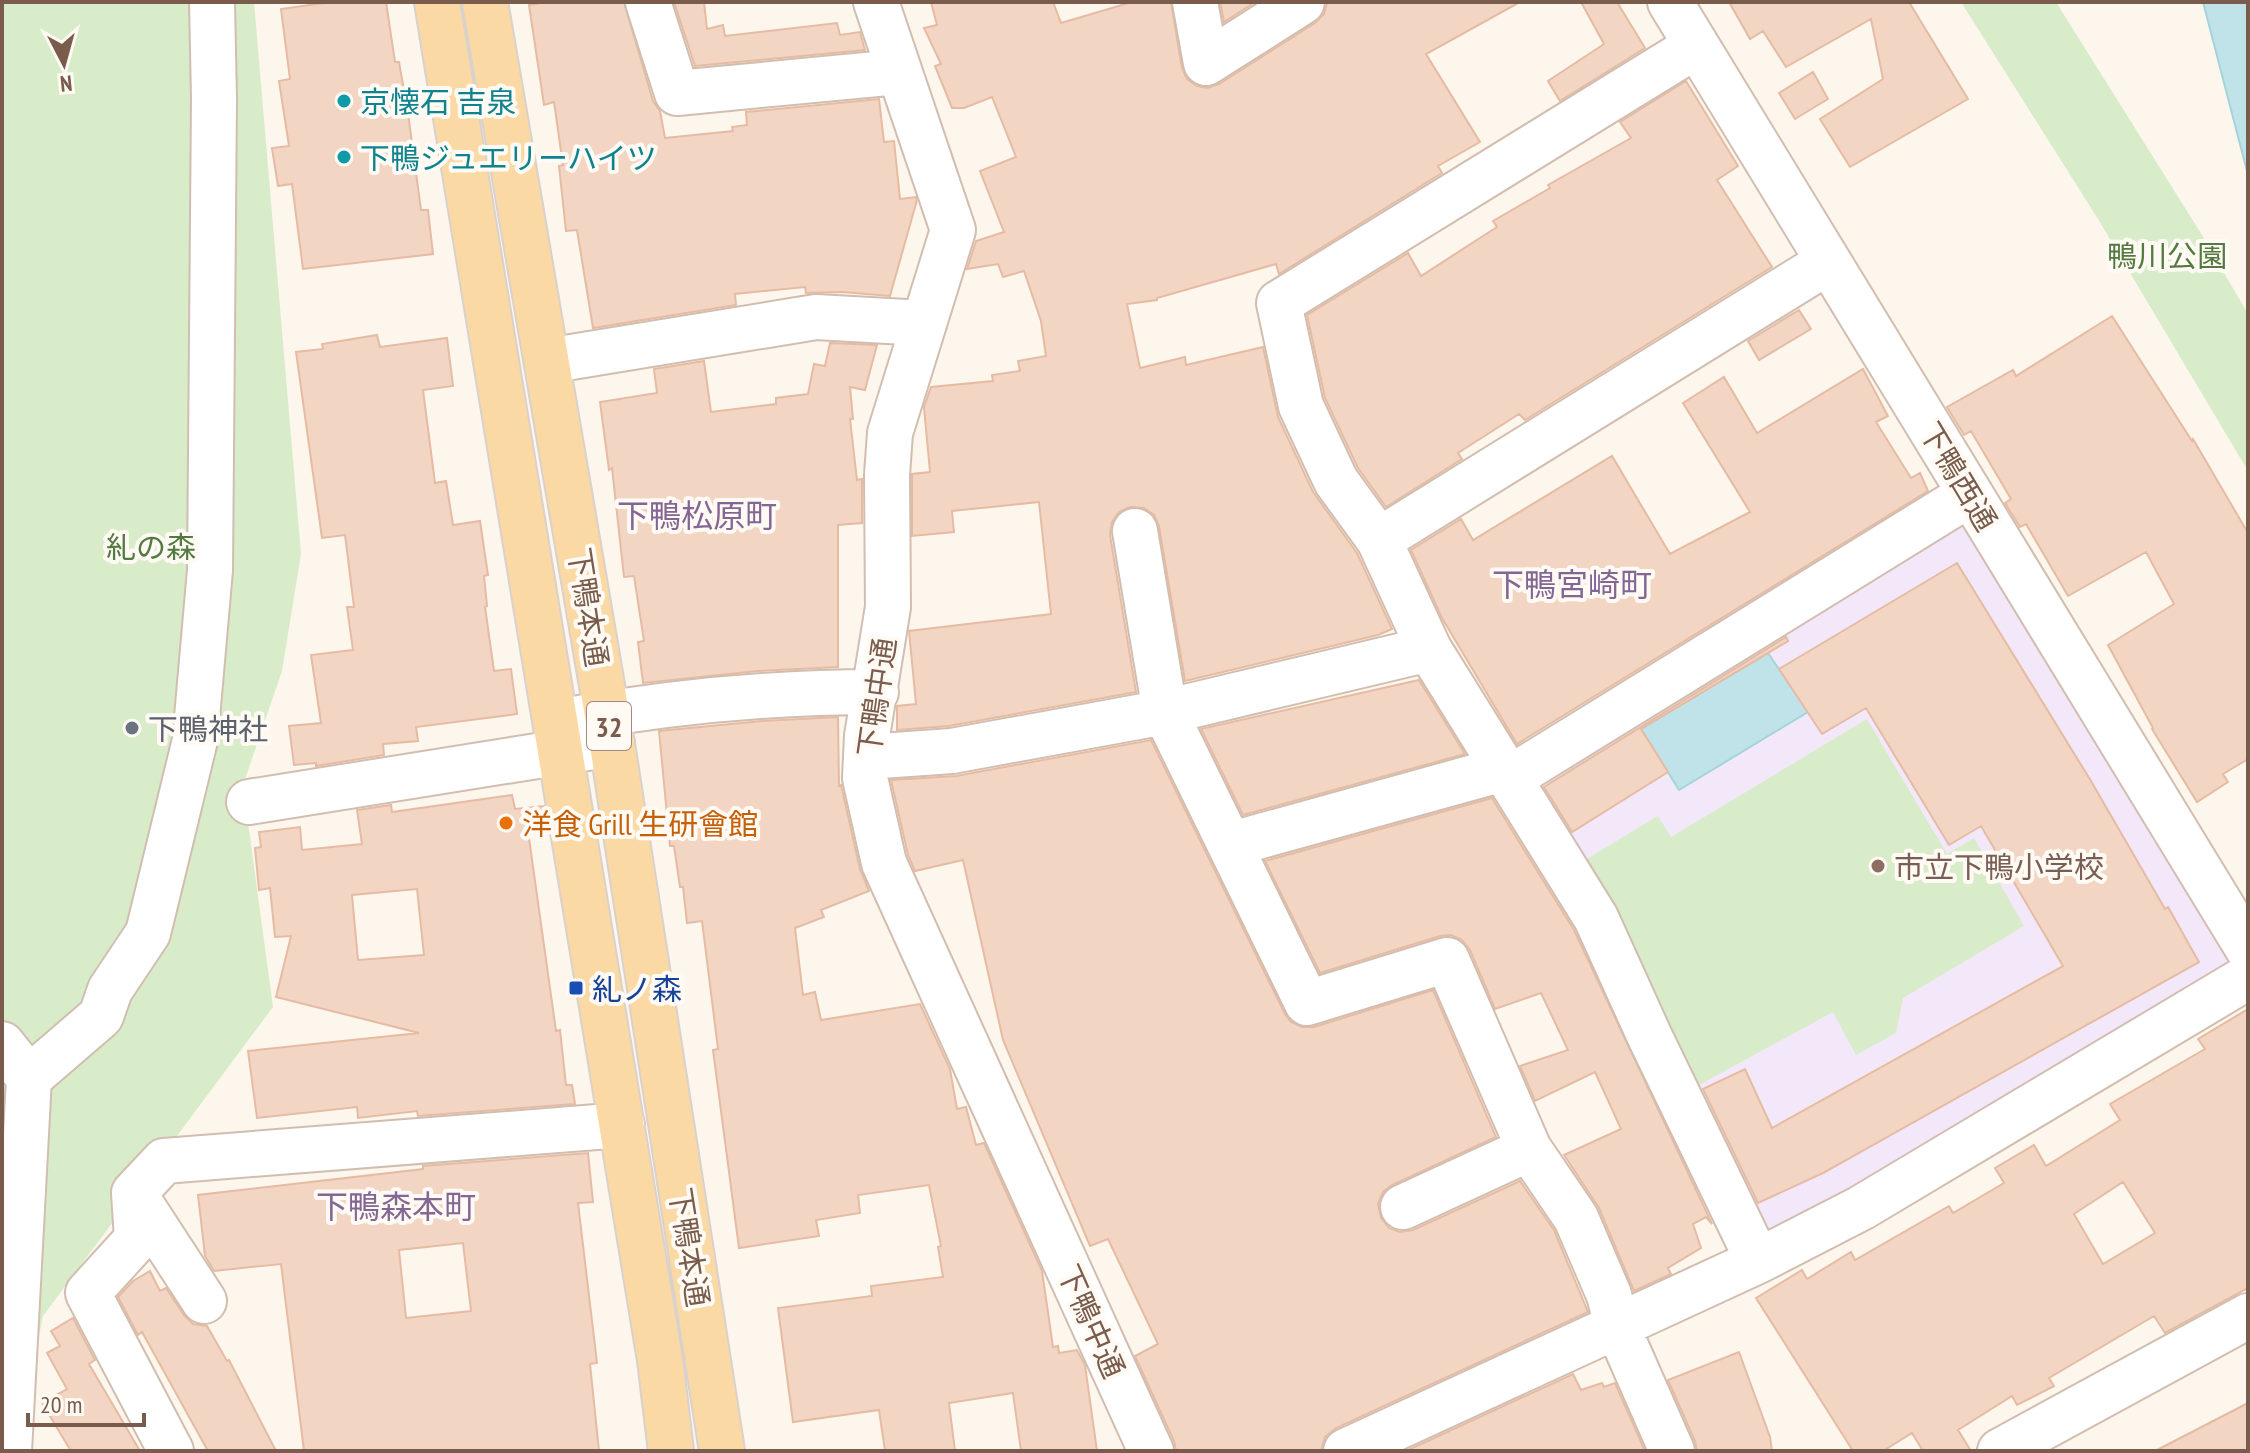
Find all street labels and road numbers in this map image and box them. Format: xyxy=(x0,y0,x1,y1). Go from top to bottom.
street label: 下鴨西通 xyxy=(1911,415,2007,537)
street label: 下鴨本通 xyxy=(560,545,618,669)
street label: 下鴨中通 xyxy=(848,635,904,759)
road number: 32 xyxy=(587,702,631,750)
street label: 下鴨本通 xyxy=(661,1185,719,1309)
street label: 下鴨中通 xyxy=(1050,1258,1134,1384)

